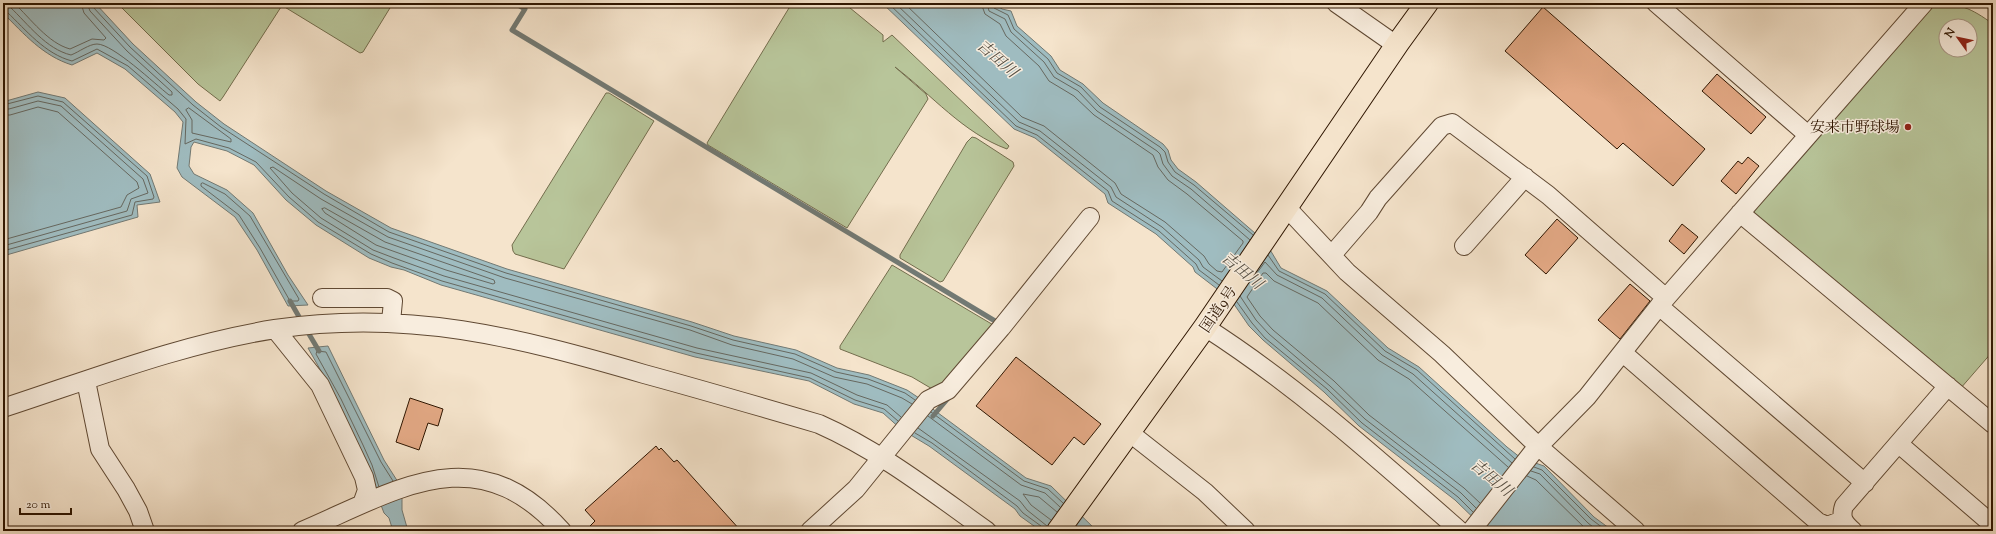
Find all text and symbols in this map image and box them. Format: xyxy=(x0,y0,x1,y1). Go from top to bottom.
north arrow xyxy=(1938,18,1978,58)
text: N xyxy=(1941,25,1960,42)
water label: 吉田川 xyxy=(971,35,1024,86)
place label: 安来市野球場 xyxy=(1810,118,1900,139)
marker: 安来市野球場 xyxy=(1903,122,1913,132)
water label: 吉田川 xyxy=(1216,248,1269,297)
street label: 国道9号 xyxy=(1196,282,1243,337)
water label: 吉田川 xyxy=(1465,455,1518,504)
scale bar xyxy=(20,490,71,516)
text: 20 m xyxy=(26,496,51,514)

